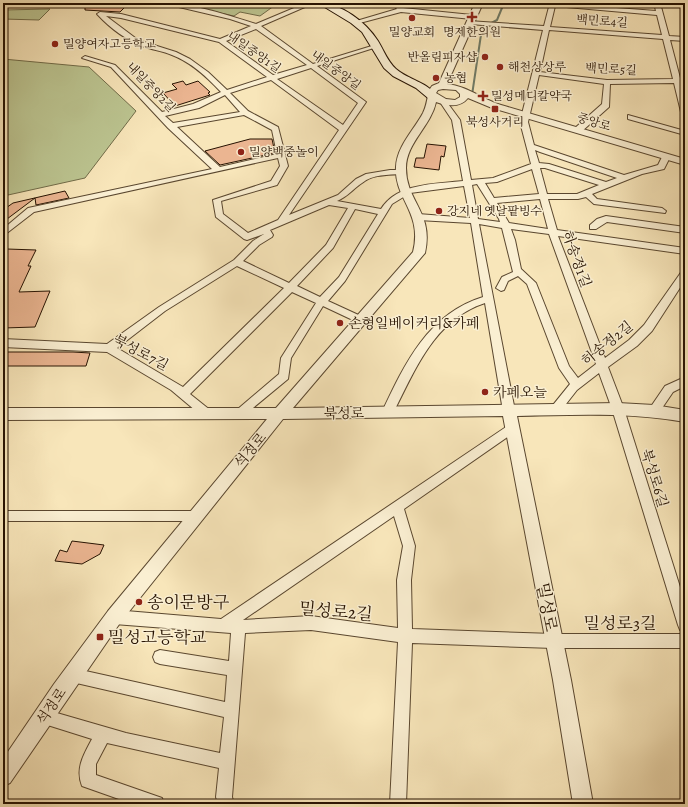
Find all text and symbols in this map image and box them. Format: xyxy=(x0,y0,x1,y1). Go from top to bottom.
marker: 명제한의원 xyxy=(466,11,478,23)
street label: 백민로4길 xyxy=(576,11,628,31)
marker: 밀양교회 xyxy=(407,13,417,23)
place label: 밀양교회 xyxy=(389,24,435,40)
place label: 명제한의원 xyxy=(443,24,501,40)
street label: 내일중앙1길 xyxy=(224,28,284,76)
place label: 밀양여자고등학교 xyxy=(63,36,156,52)
marker: 밀양여자고등학교 xyxy=(50,39,60,49)
street label: 내일중앙길 xyxy=(308,46,364,94)
place label: 반올림피자샵 xyxy=(407,49,477,65)
marker: 반올림피자샵 xyxy=(480,52,490,62)
street label: 내일중앙2길 xyxy=(123,59,179,115)
place label: 해천상상루 xyxy=(508,59,566,75)
street label: 백민로5길 xyxy=(585,60,637,78)
marker: 해천상상루 xyxy=(495,62,505,72)
place label: 농협 xyxy=(444,70,467,86)
marker: 농협 xyxy=(431,73,441,83)
place label: 밀성메디칼약국 xyxy=(491,88,573,104)
marker: 밀성메디칼약국 xyxy=(478,91,488,101)
marker: 북성사거리 xyxy=(490,104,500,114)
street label: 중앙로 xyxy=(575,109,613,135)
place label: 북성사거리 xyxy=(466,114,524,130)
place label: 밀양백중놀이 xyxy=(249,144,319,160)
marker: 밀양백중놀이 xyxy=(236,147,246,157)
place label: 강지네 옛날팥빙수 xyxy=(447,203,543,219)
marker: 강지네 옛날팥빙수 xyxy=(434,206,444,216)
street label: 하송정1길 xyxy=(558,228,596,290)
place label: 손형일베이커리&카페 xyxy=(348,314,480,333)
street label: 하송정2길 xyxy=(578,317,637,370)
marker: 손형일베이커리&카페 xyxy=(335,318,345,328)
street label: 북성로7길 xyxy=(110,330,172,375)
place label: 카페오늘 xyxy=(493,383,548,402)
marker: 카페오늘 xyxy=(480,387,490,397)
street label: 북성로 xyxy=(324,404,365,423)
street label: 석정로 xyxy=(230,428,271,472)
street label: 북성로6길 xyxy=(637,446,672,510)
street label: 밀성로 xyxy=(531,581,563,634)
place label: 송이문방구 xyxy=(147,591,230,614)
marker: 송이문방구 xyxy=(134,597,144,607)
street label: 밀성로2길 xyxy=(298,597,374,626)
street label: 밀성로3길 xyxy=(584,612,656,635)
place label: 밀성고등학교 xyxy=(108,626,207,649)
marker: 밀성고등학교 xyxy=(95,632,105,642)
street label: 석정로 xyxy=(32,684,71,728)

